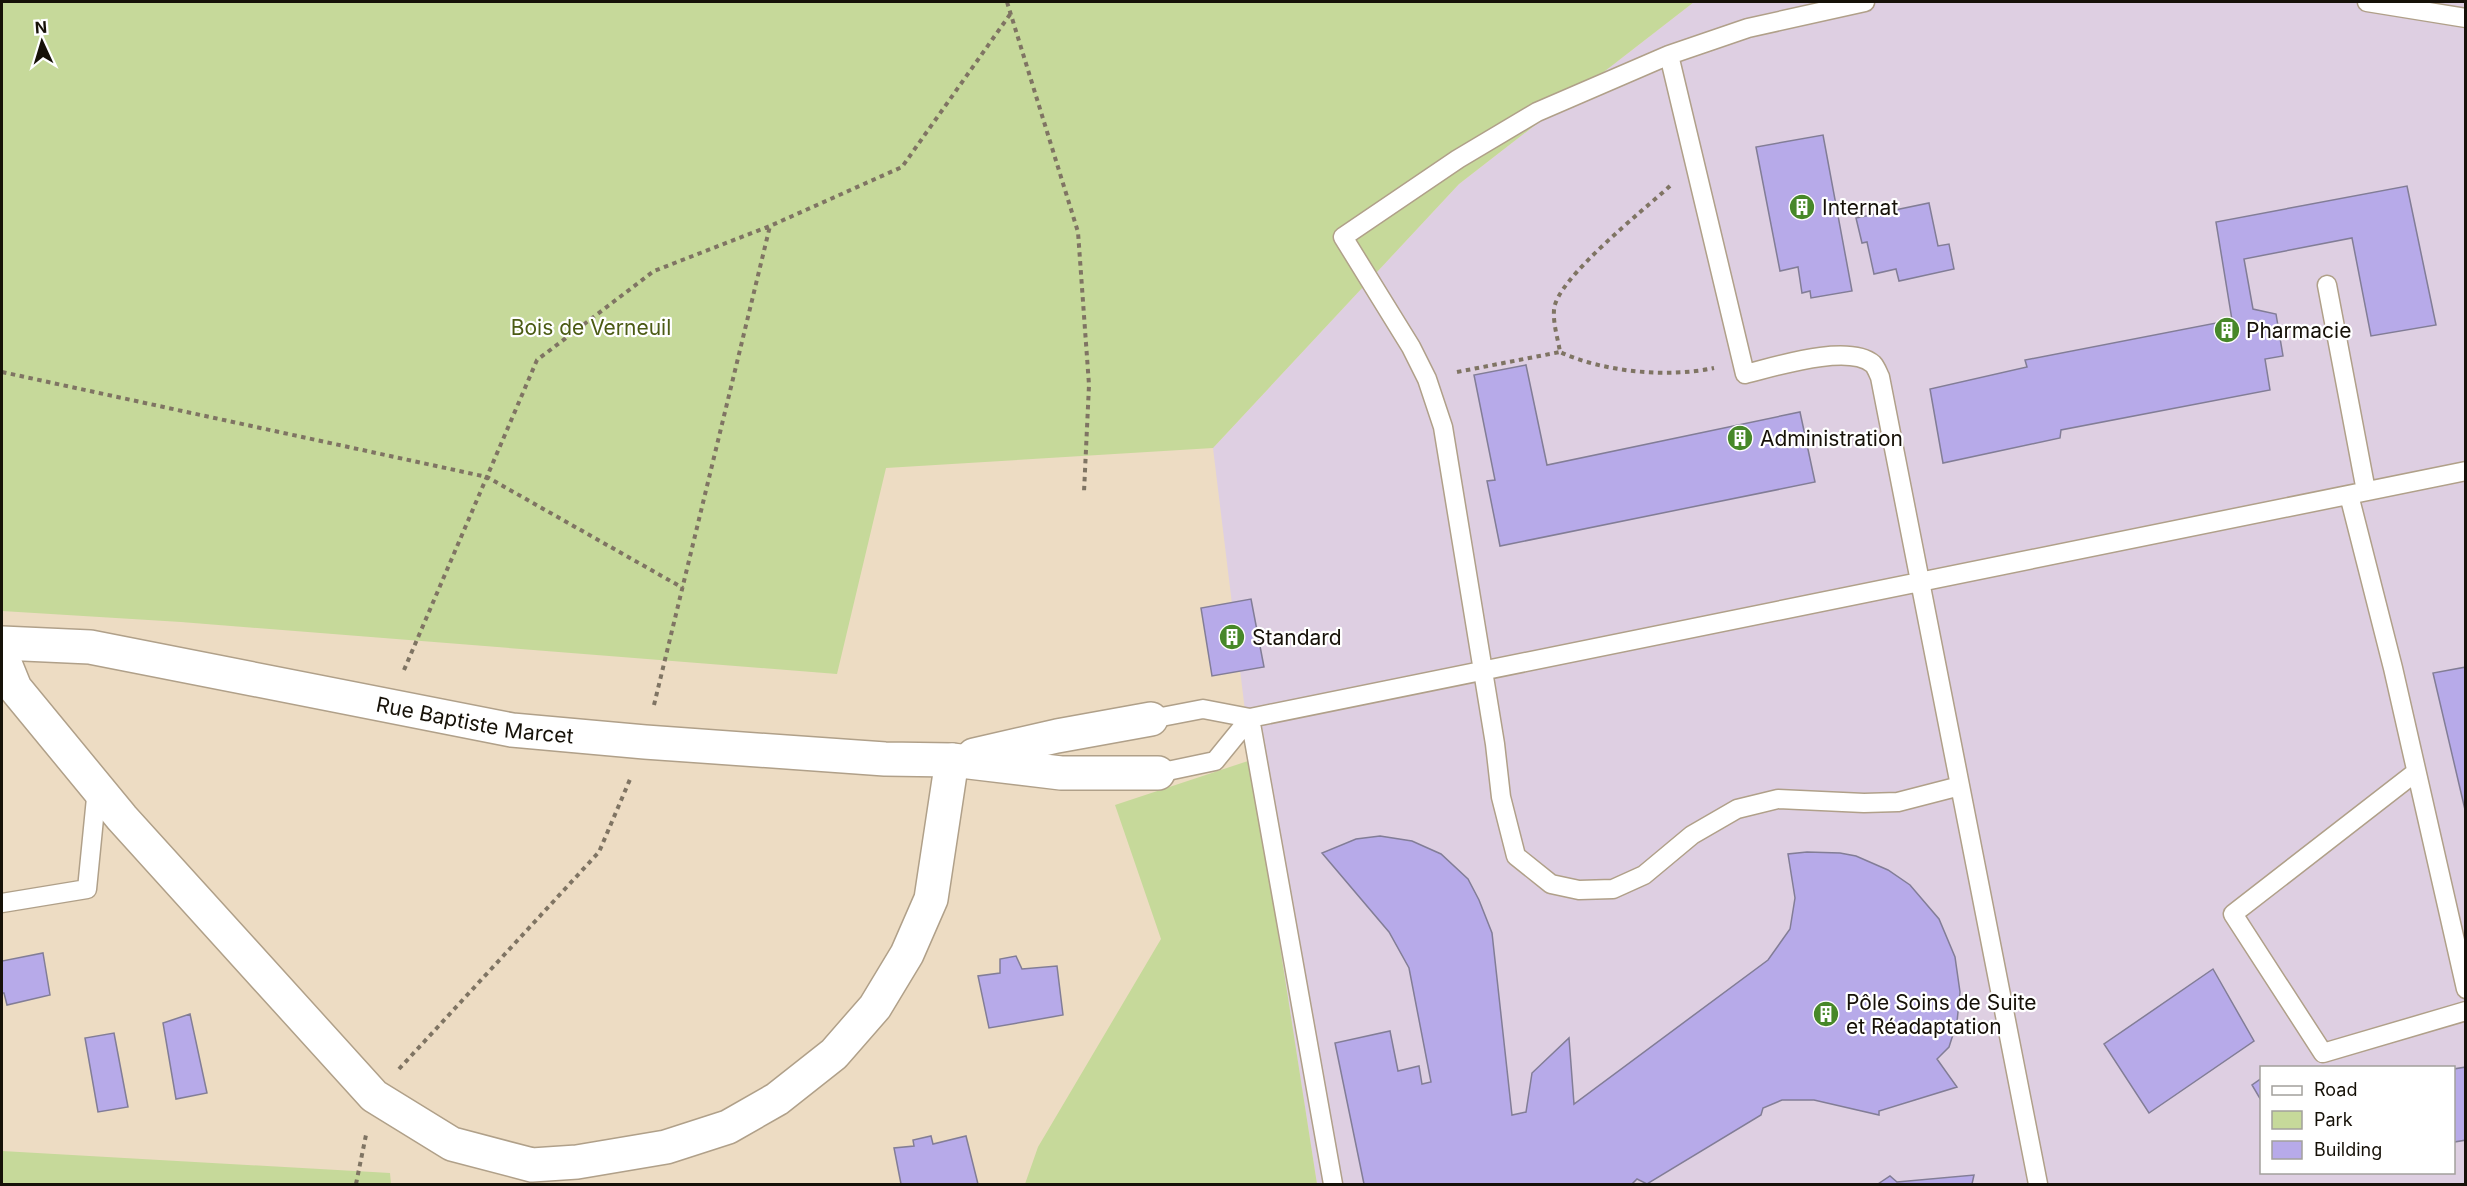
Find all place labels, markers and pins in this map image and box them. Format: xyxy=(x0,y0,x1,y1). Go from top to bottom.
building icon: Internat xyxy=(1787,192,1817,222)
place label: Internat xyxy=(1822,195,1898,220)
building icon: Pharmacie xyxy=(2212,315,2242,345)
place label: Pharmacie xyxy=(2246,318,2351,343)
building icon: Administration xyxy=(1725,423,1755,453)
place label: Administration xyxy=(1760,426,1903,451)
building icon: Standard xyxy=(1217,622,1247,652)
place label: Standard xyxy=(1252,625,1342,650)
place label: Pôle Soins de Suite et Réadaptation xyxy=(1846,990,2037,1039)
building icon: Pôle Soins de Suite et Réadaptation xyxy=(1811,999,1841,1029)

